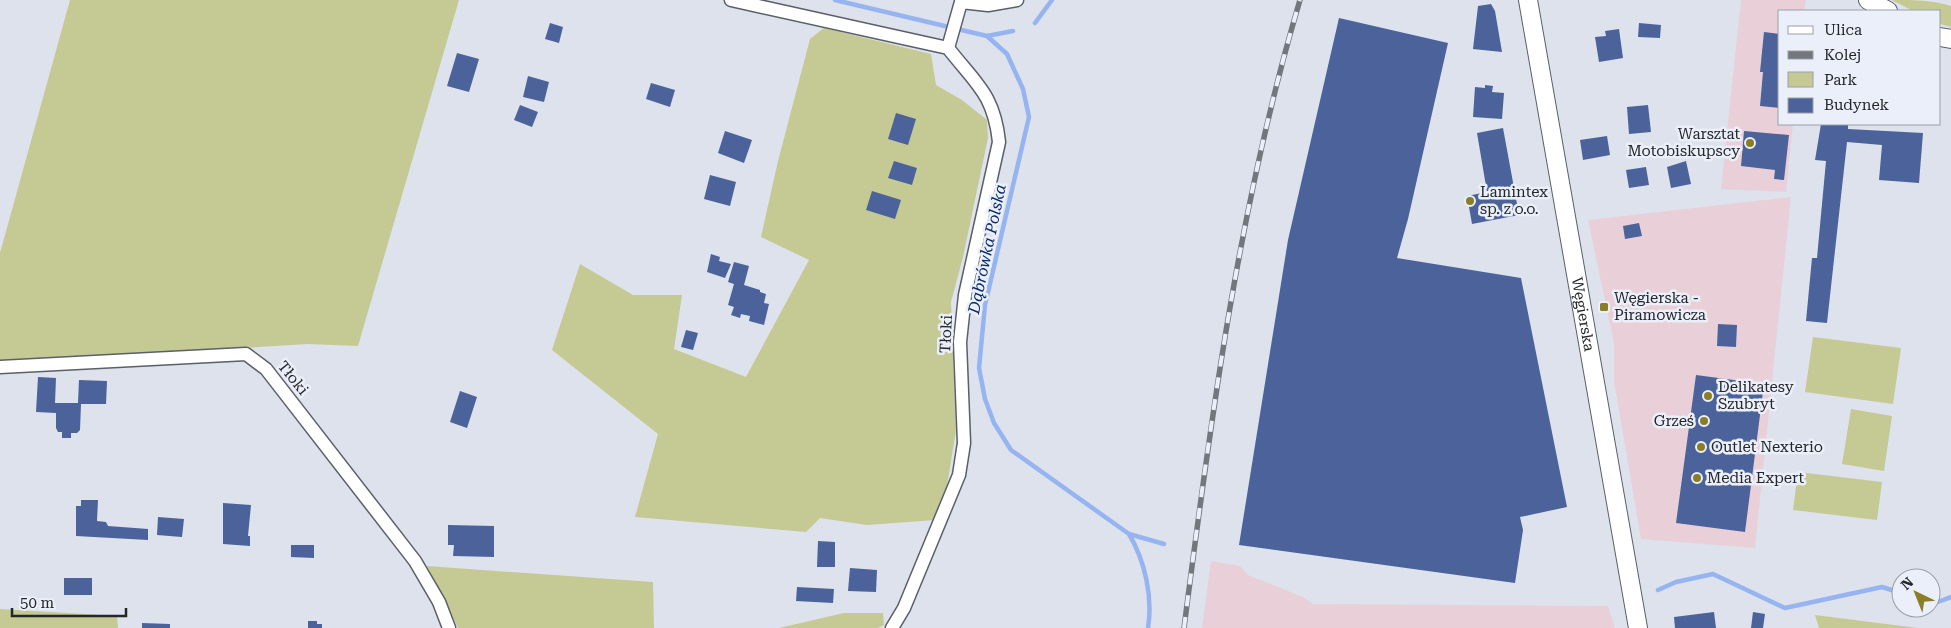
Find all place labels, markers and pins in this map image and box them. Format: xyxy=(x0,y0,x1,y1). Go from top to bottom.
place label: Warsztat Motobiskupscy xyxy=(1627,125,1740,160)
marker: Warsztat Motobiskupscy xyxy=(1744,137,1756,149)
place label: Lamintex sp. z o.o. xyxy=(1480,183,1548,218)
marker: Lamintex sp. z o.o. xyxy=(1464,195,1476,207)
place label: Węgierska - Piramowicza xyxy=(1614,289,1706,324)
marker: Węgierska - Piramowicza xyxy=(1598,301,1610,313)
place label: Delikatesy Szubryt xyxy=(1718,378,1794,413)
marker: Delikatesy Szubryt xyxy=(1702,390,1714,402)
place label: Grześ xyxy=(1654,412,1694,430)
marker: Grześ xyxy=(1698,415,1710,427)
place label: Outlet Nexterio xyxy=(1711,438,1823,456)
marker: Outlet Nexterio xyxy=(1695,441,1707,453)
place label: Media Expert xyxy=(1707,469,1804,487)
marker: Media Expert xyxy=(1691,472,1703,484)

